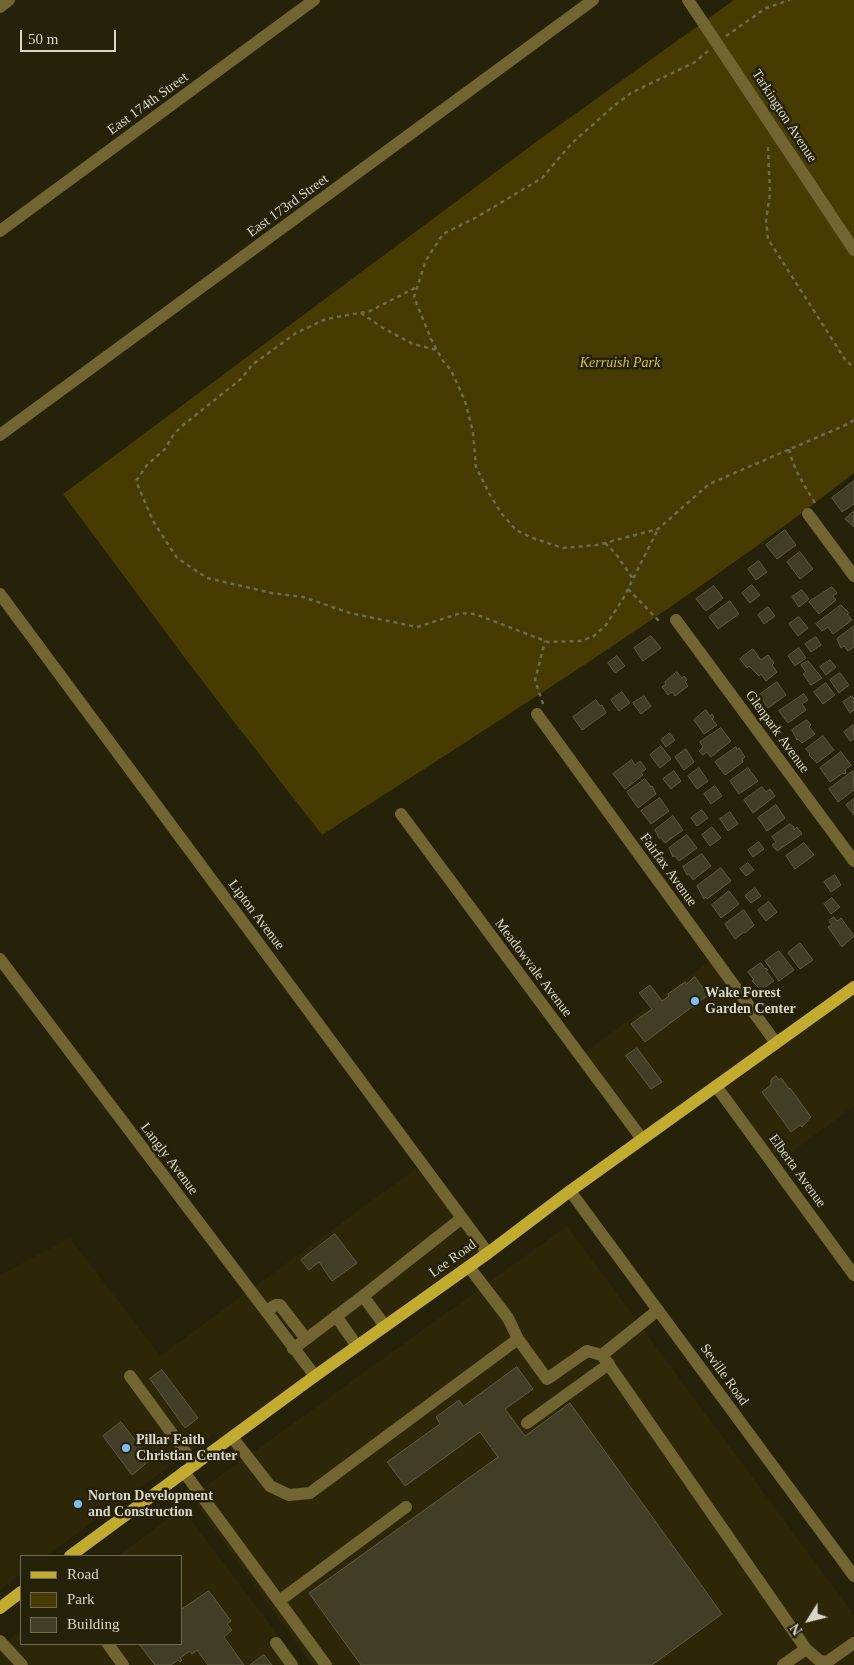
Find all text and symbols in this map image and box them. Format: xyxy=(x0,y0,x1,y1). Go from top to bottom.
scale bar xyxy=(22,20,119,52)
text: 50 m xyxy=(28,31,58,47)
street label: Tarkington Avenue xyxy=(748,66,820,166)
street label: East 174th Street xyxy=(104,69,192,139)
street label: East 173rd Street xyxy=(244,171,332,241)
park label: Kerruish Park xyxy=(580,355,660,371)
street label: Glenpark Avenue xyxy=(741,687,813,777)
street label: Fairfax Avenue xyxy=(636,830,700,910)
street label: Lipton Avenue xyxy=(224,877,288,953)
street label: Meadowvale Avenue xyxy=(491,916,575,1020)
place label: Wake Forest Garden Center xyxy=(705,985,796,1018)
marker: Wake Forest Garden Center xyxy=(689,995,701,1007)
street label: Langly Avenue xyxy=(137,1120,201,1198)
street label: Elberta Avenue xyxy=(765,1131,829,1211)
street label: Lee Road xyxy=(426,1236,480,1282)
street label: Seville Road xyxy=(696,1341,752,1409)
place label: Pillar Faith Christian Center xyxy=(136,1432,237,1464)
marker: Pillar Faith Christian Center xyxy=(120,1442,132,1454)
place label: Norton Development and Construction xyxy=(88,1488,213,1520)
marker: Norton Development and Construction xyxy=(72,1498,84,1510)
legend xyxy=(20,1555,182,1645)
text: Road xyxy=(67,1566,99,1582)
text: Park xyxy=(67,1591,95,1607)
north arrow xyxy=(784,1595,834,1645)
text: Building xyxy=(67,1616,120,1632)
text: N xyxy=(787,1621,806,1638)

